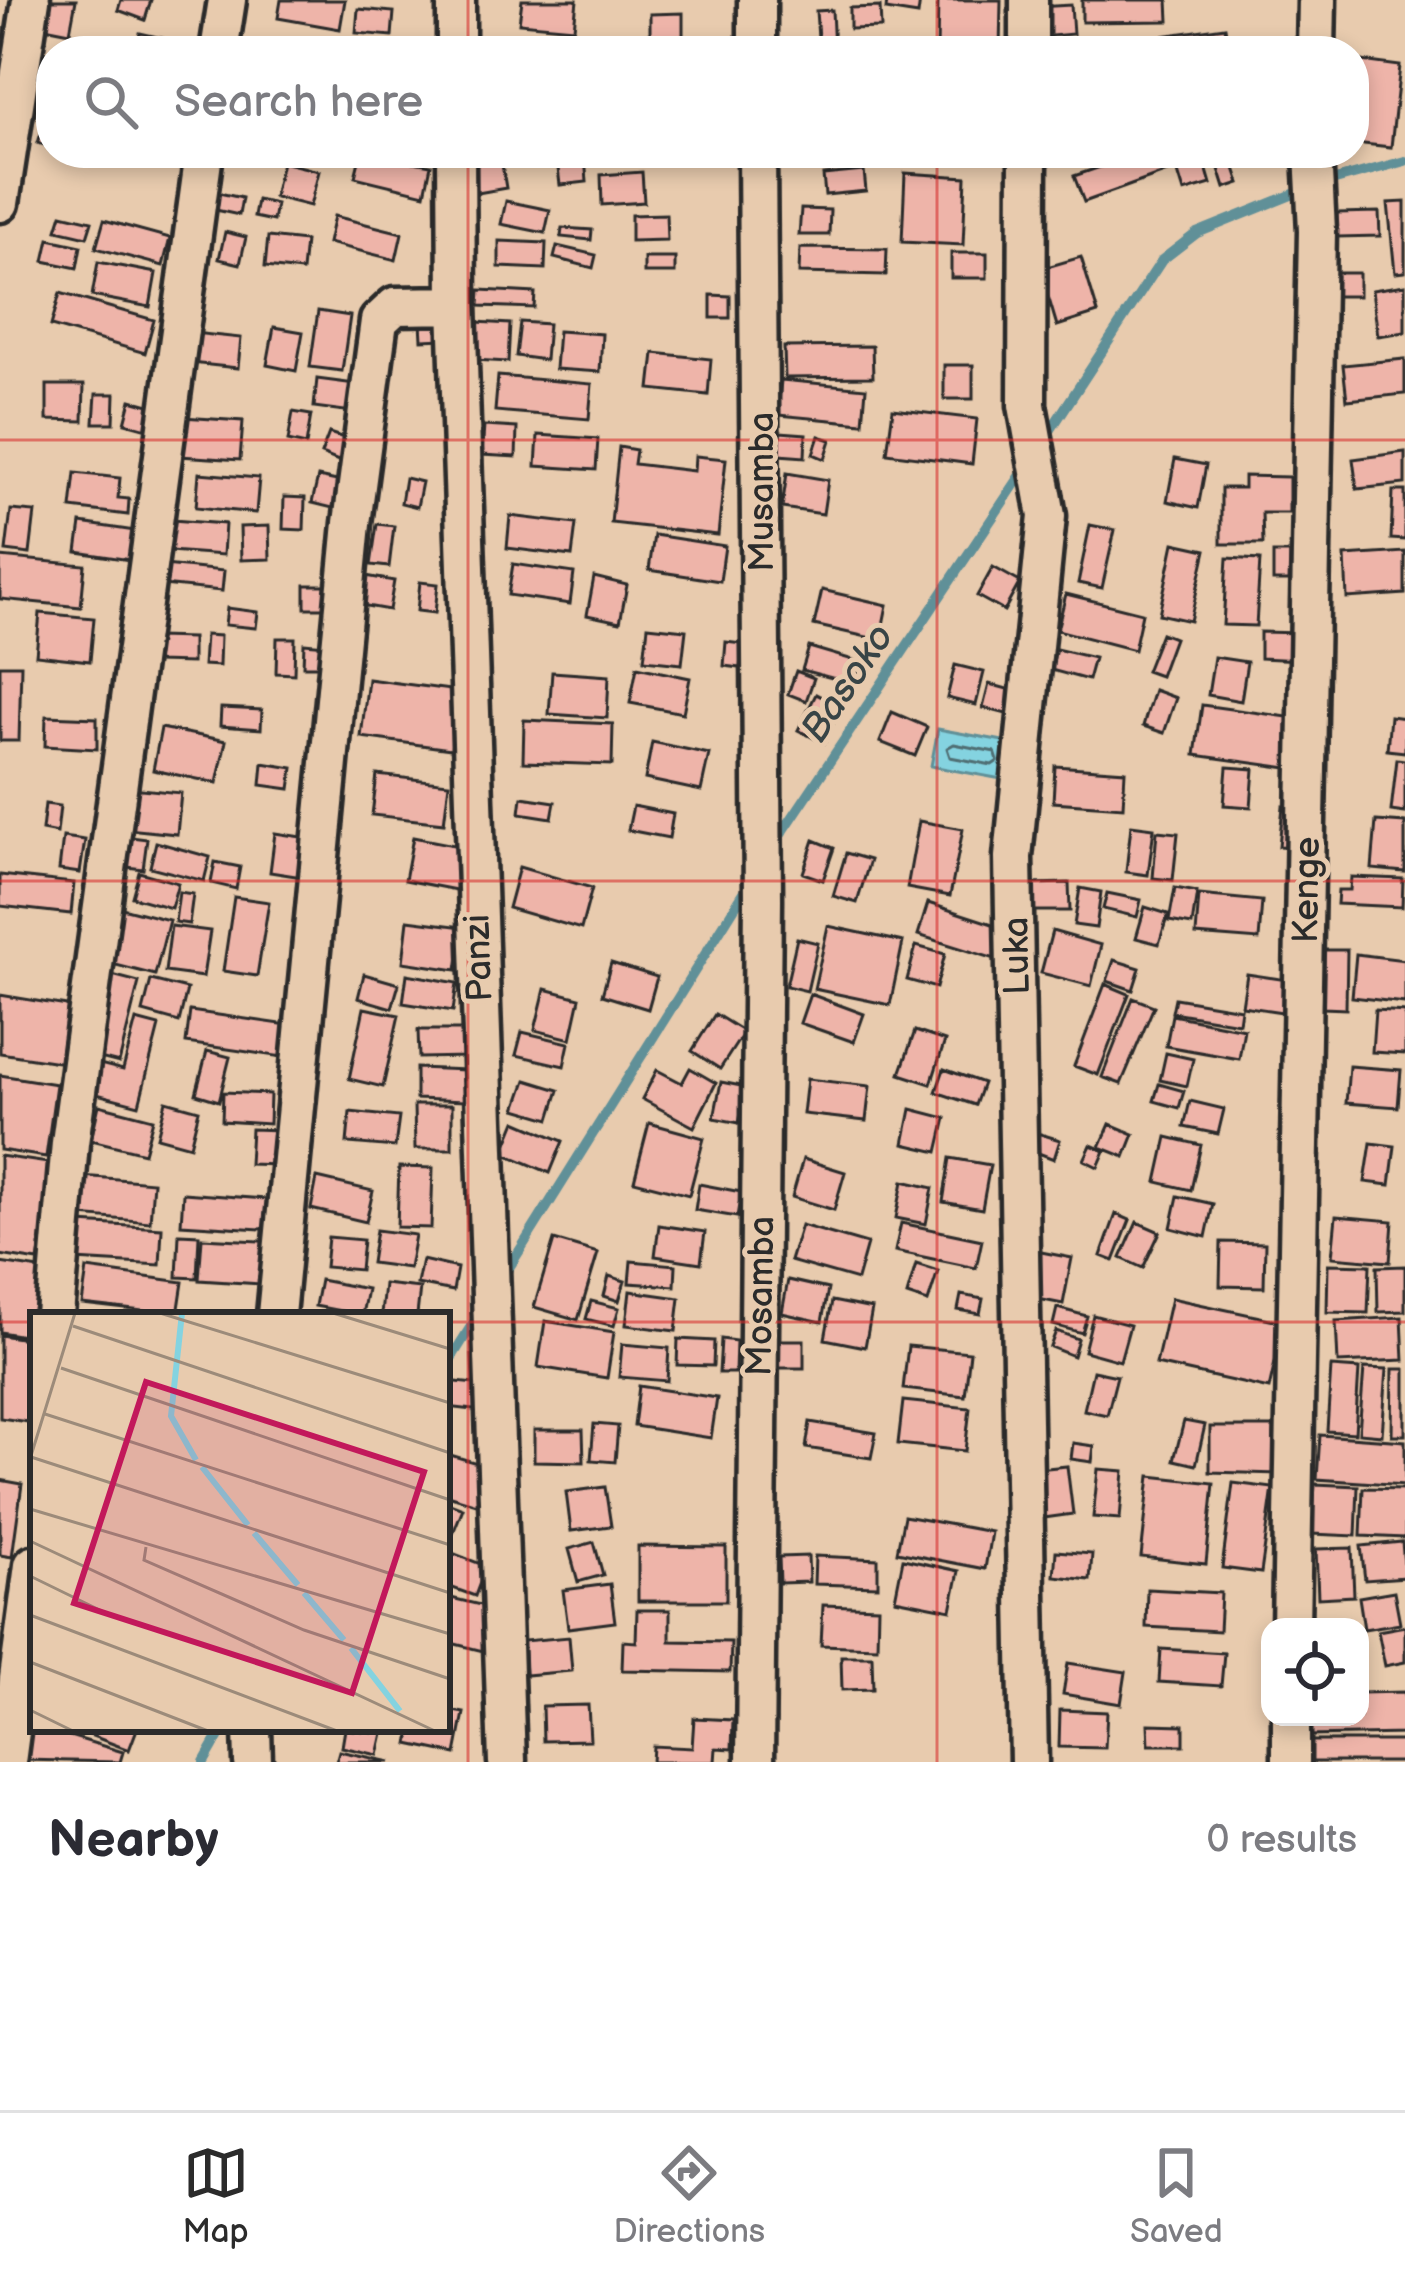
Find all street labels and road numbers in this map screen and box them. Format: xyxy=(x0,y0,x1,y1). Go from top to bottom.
street label: Musamba xyxy=(741,412,784,572)
street label: Kenge xyxy=(1285,836,1330,944)
street label: Panzi xyxy=(456,913,503,1002)
street label: Luka xyxy=(995,917,1040,995)
street label: Mosamba xyxy=(739,1215,784,1377)

